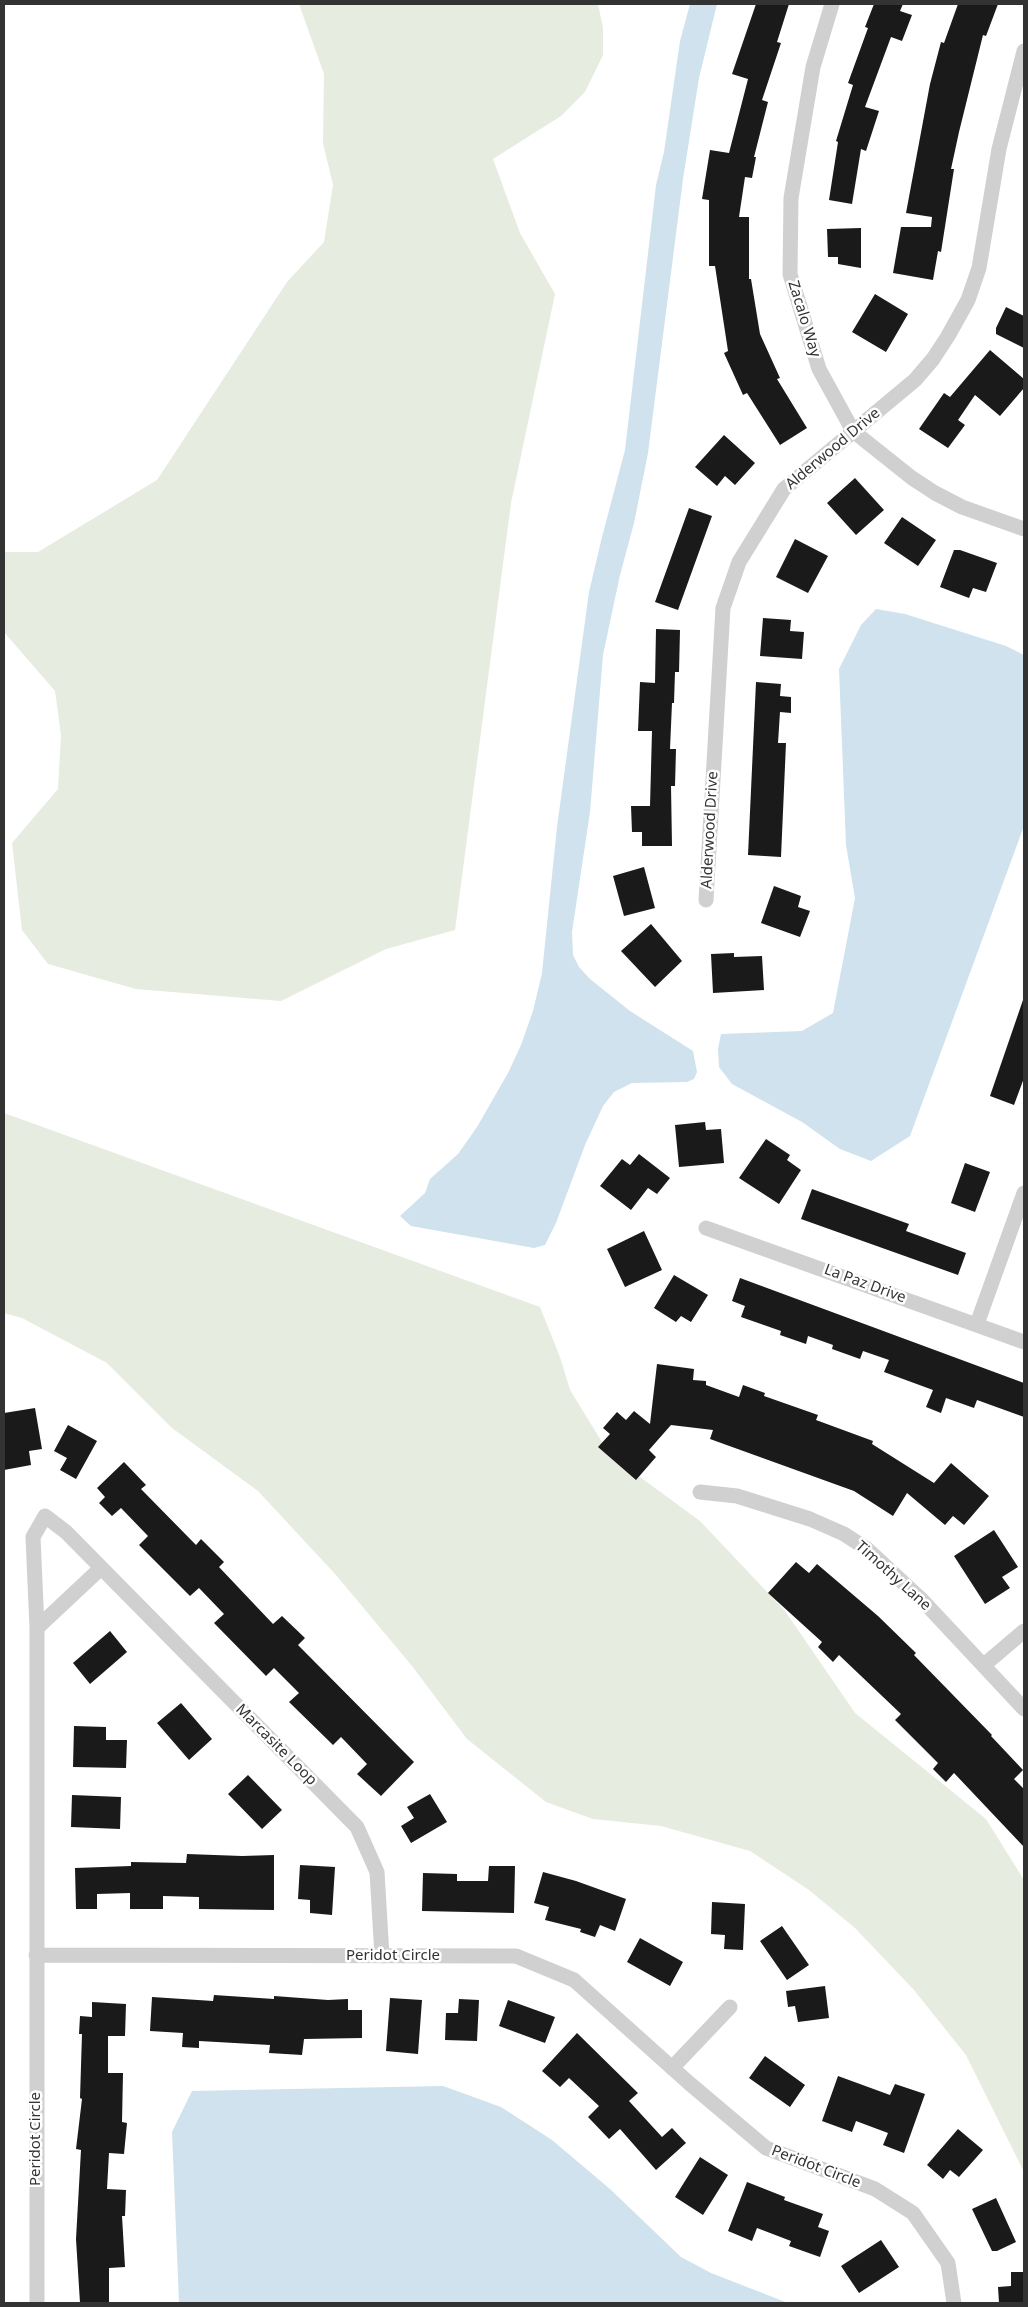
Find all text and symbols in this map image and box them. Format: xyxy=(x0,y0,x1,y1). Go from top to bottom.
street label: Zacalo Way xyxy=(784,279,824,359)
street label: Alderwood Drive xyxy=(782,404,884,494)
street label: Alderwood Drive xyxy=(698,771,722,889)
street label: La Paz Drive xyxy=(822,1261,908,1307)
street label: Timothy Lane xyxy=(851,1537,935,1615)
street label: Marcasite Loop xyxy=(232,1701,320,1789)
street label: Peridot Circle xyxy=(346,1947,440,1965)
street label: Peridot Circle xyxy=(27,2092,45,2186)
street label: Peridot Circle xyxy=(769,2142,863,2192)

